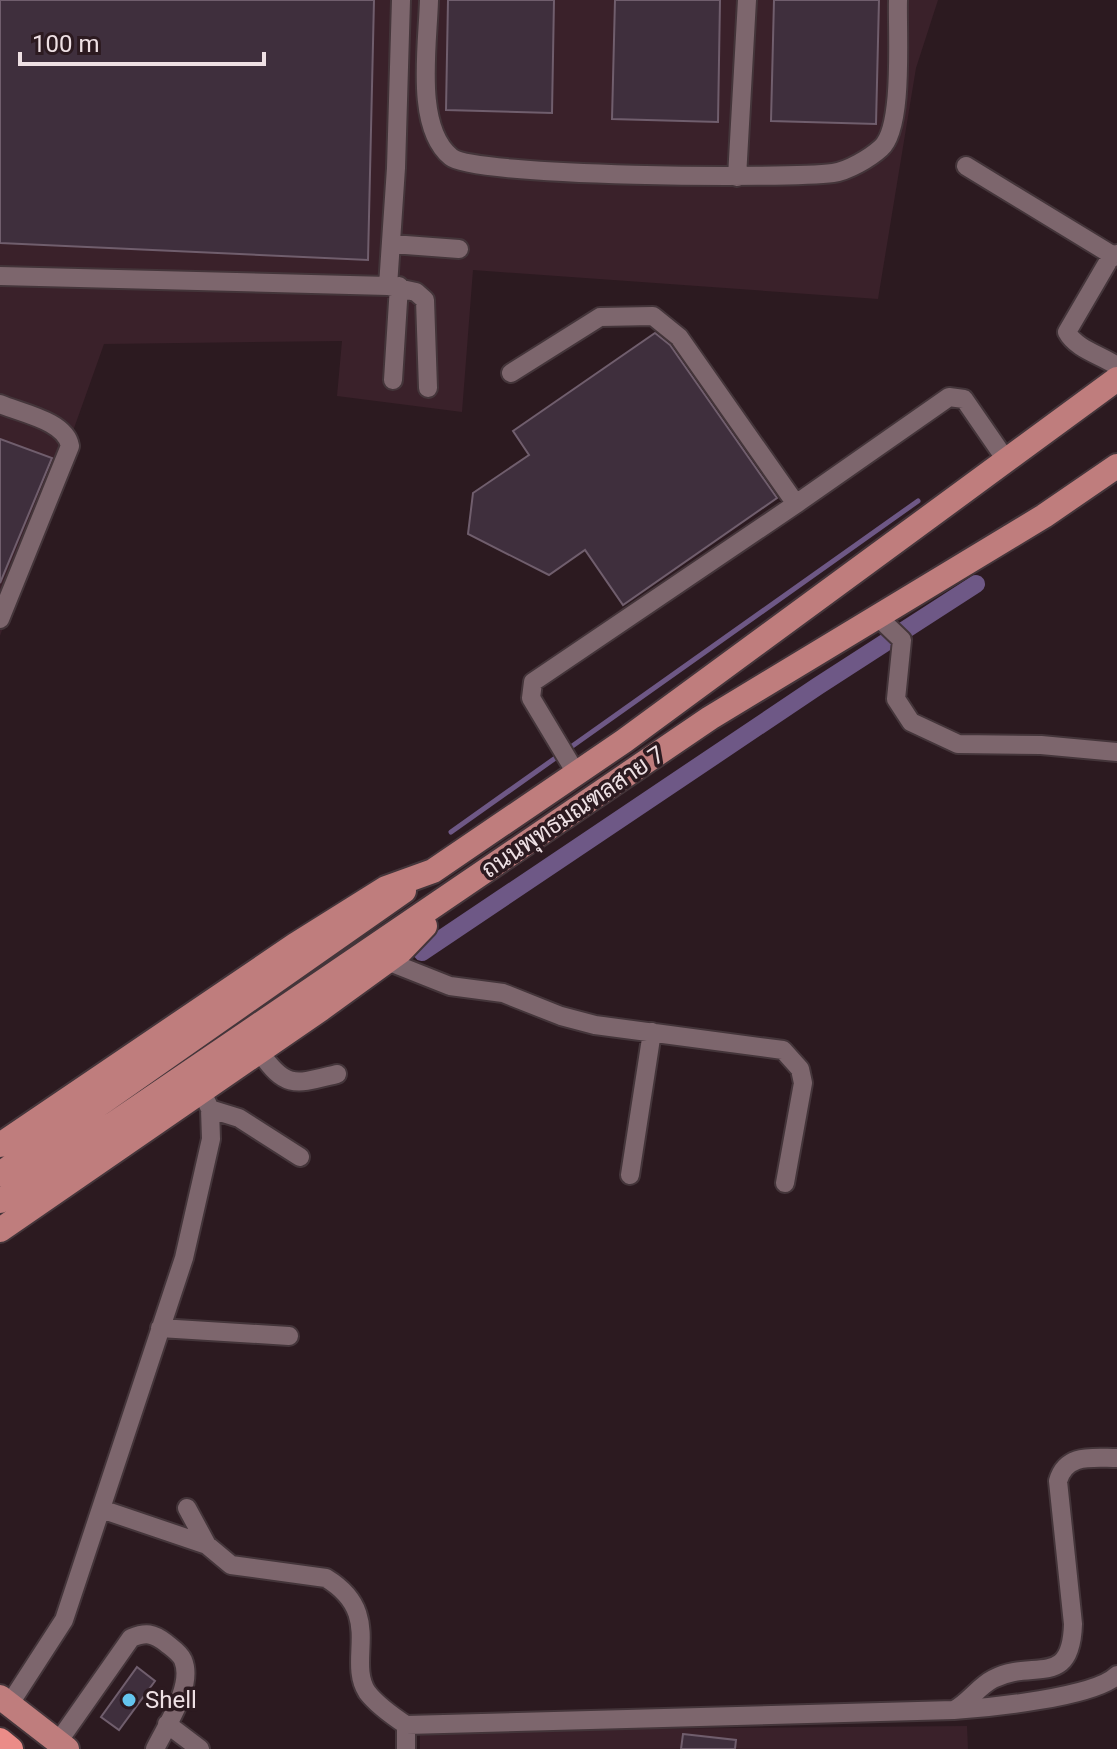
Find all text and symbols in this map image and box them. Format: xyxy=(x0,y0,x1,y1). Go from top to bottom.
scale bar xyxy=(20,16,264,66)
text: 100 m xyxy=(32,30,99,58)
street label: ถนนพุทธมณฑลสาย 7 xyxy=(476,740,671,885)
place label: Shell xyxy=(145,1686,197,1714)
marker: Shell xyxy=(120,1691,138,1709)

